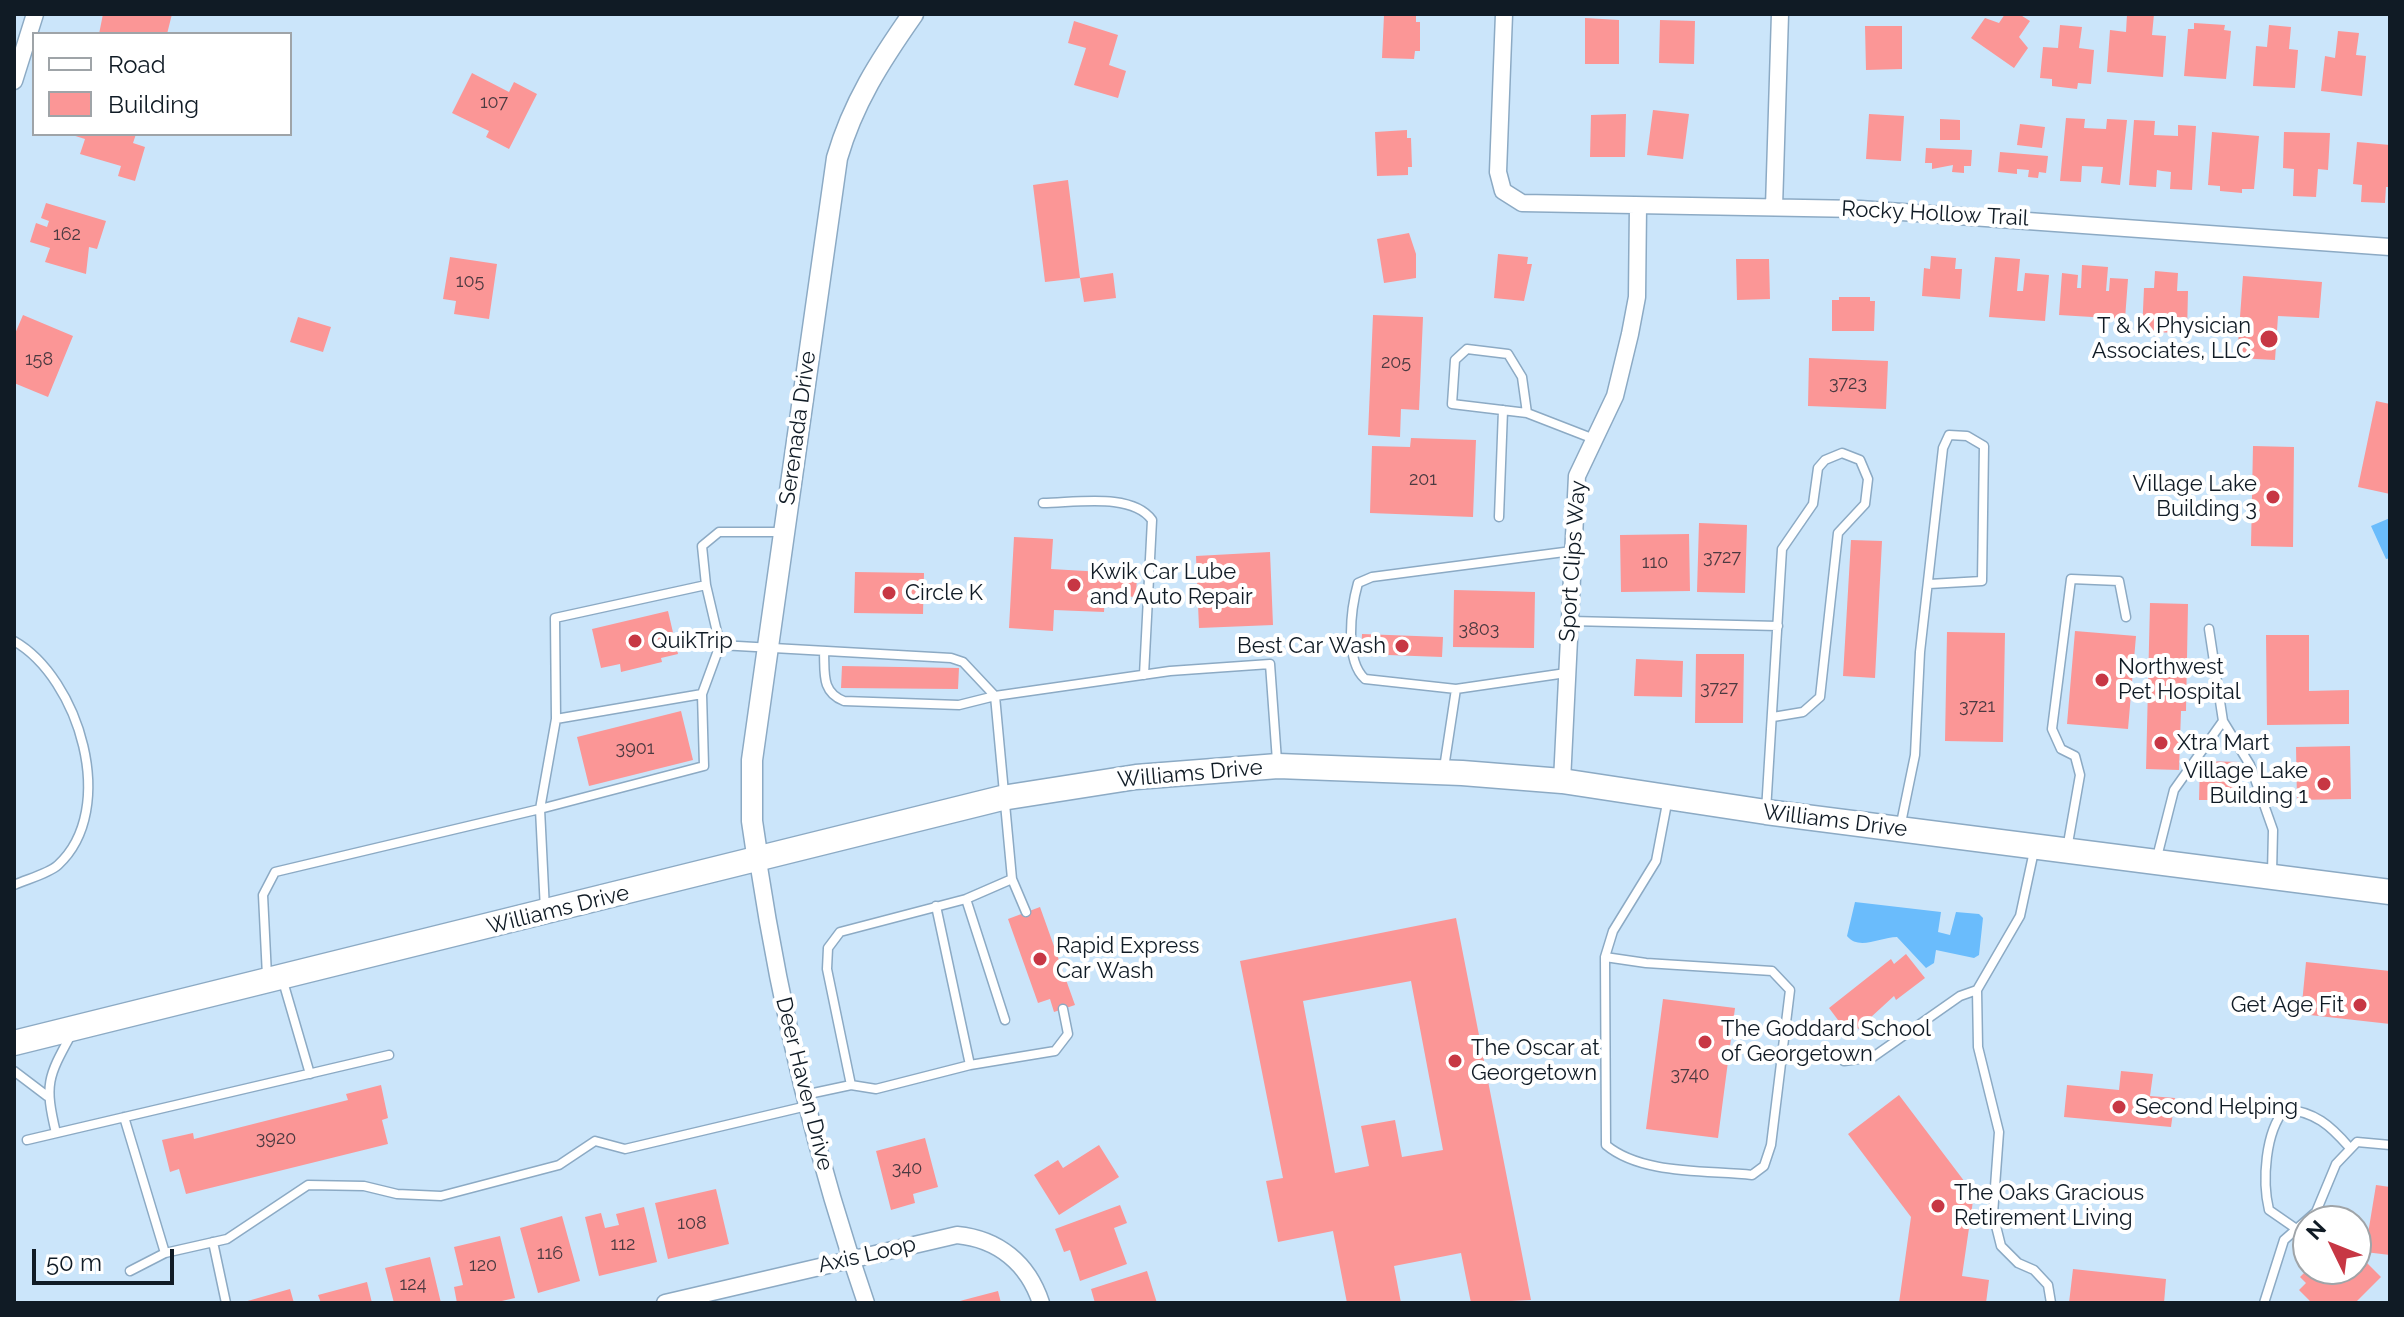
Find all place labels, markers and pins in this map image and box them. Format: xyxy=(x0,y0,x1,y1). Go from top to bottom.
place label: T & K Physician Associates, LLC xyxy=(2092,313,2251,364)
marker: T & K Physician Associates, LLC xyxy=(2258,328,2280,350)
place label: Village Lake Building 3 xyxy=(2132,471,2257,522)
marker: Village Lake Building 3 xyxy=(2264,488,2282,506)
place label: Kwik Car Lube and Auto Repair xyxy=(1090,559,1253,610)
marker: Kwik Car Lube and Auto Repair xyxy=(1065,576,1083,594)
place label: Circle K xyxy=(905,580,983,606)
marker: Circle K xyxy=(880,584,898,602)
place label: QuikTrip xyxy=(651,628,733,654)
marker: QuikTrip xyxy=(626,632,644,650)
place label: Best Car Wash xyxy=(1237,633,1386,659)
marker: Best Car Wash xyxy=(1393,637,1411,655)
place label: Northwest Pet Hospital xyxy=(2118,654,2241,706)
marker: Northwest Pet Hospital xyxy=(2093,671,2111,689)
place label: Xtra Mart xyxy=(2177,730,2270,756)
marker: Xtra Mart xyxy=(2152,734,2170,752)
place label: Village Lake Building 1 xyxy=(2183,758,2308,810)
marker: Village Lake Building 1 xyxy=(2315,775,2333,793)
place label: Rapid Express Car Wash xyxy=(1056,933,1199,984)
marker: Rapid Express Car Wash xyxy=(1031,950,1049,968)
place label: Get Age Fit xyxy=(2231,992,2344,1018)
marker: Get Age Fit xyxy=(2351,996,2369,1014)
place label: The Goddard School of Georgetown xyxy=(1721,1016,1931,1068)
marker: The Goddard School of Georgetown xyxy=(1696,1033,1714,1051)
place label: The Oscar at Georgetown xyxy=(1471,1035,1600,1086)
marker: The Oscar at Georgetown xyxy=(1446,1052,1464,1070)
place label: Second Helping xyxy=(2135,1094,2298,1120)
marker: Second Helping xyxy=(2110,1098,2128,1116)
place label: The Oaks Gracious Retirement Living xyxy=(1954,1180,2144,1232)
marker: The Oaks Gracious Retirement Living xyxy=(1929,1197,1947,1215)

